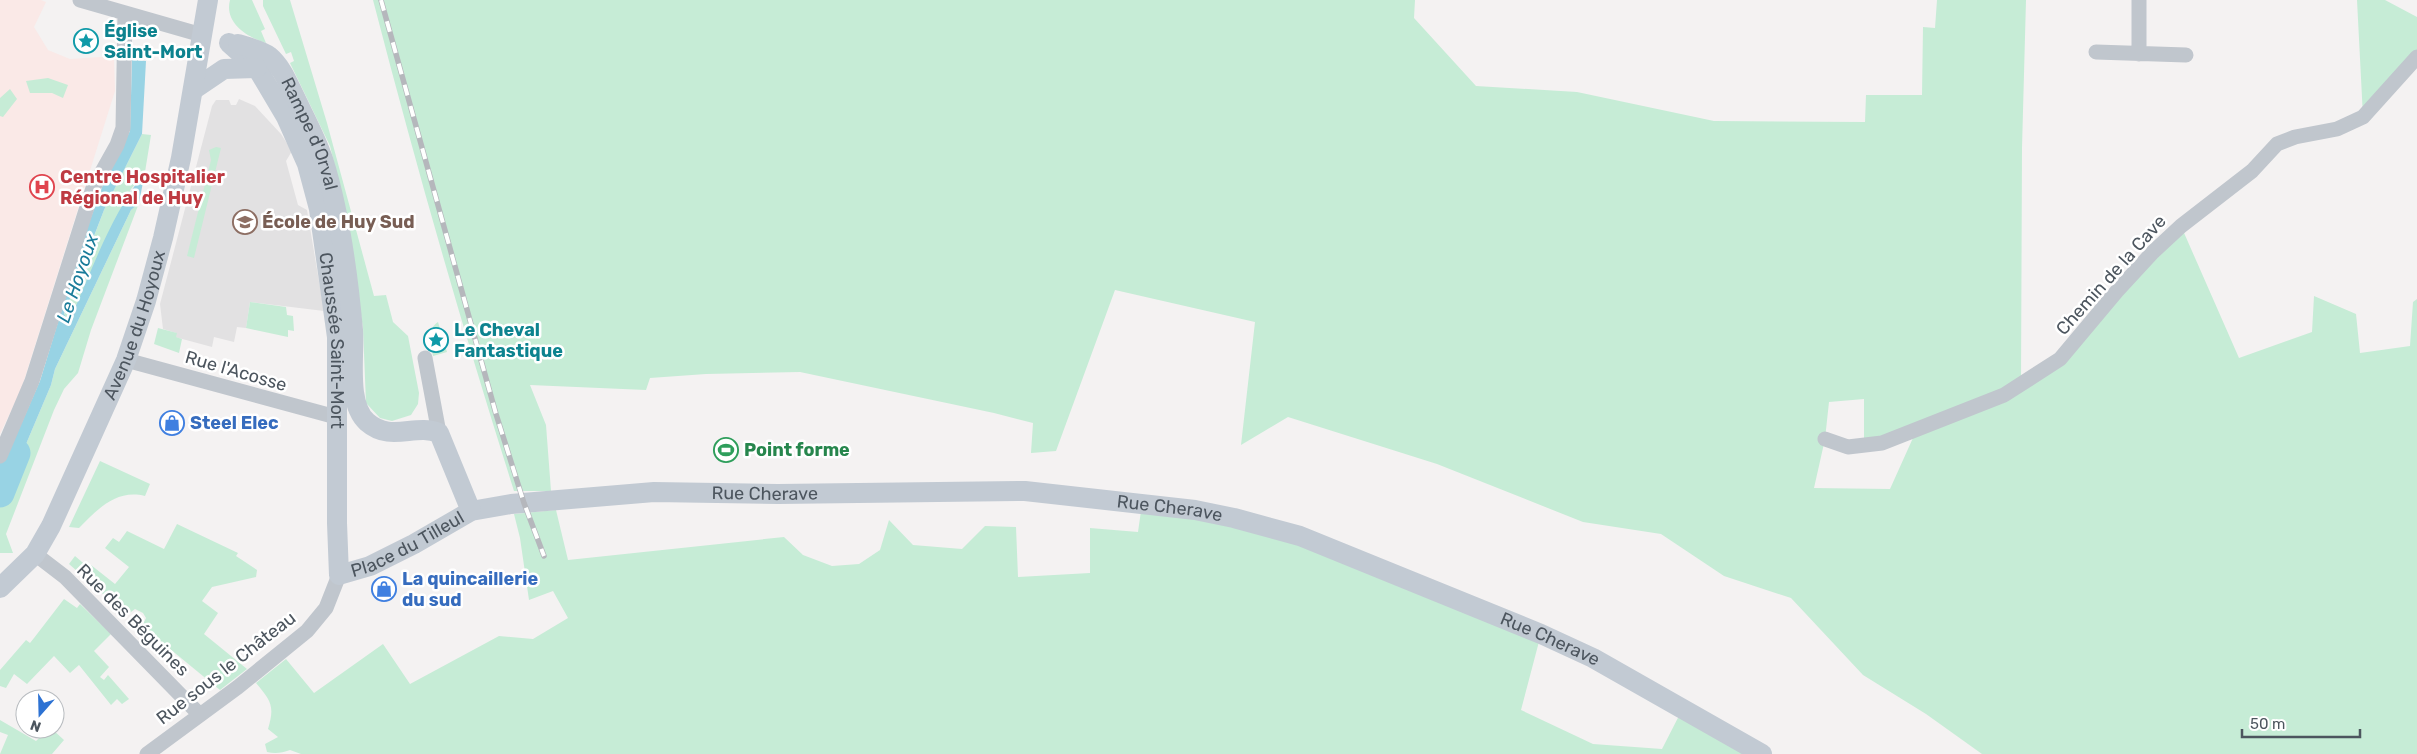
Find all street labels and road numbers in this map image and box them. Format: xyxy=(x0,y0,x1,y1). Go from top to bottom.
street label: Rampe d'Orval xyxy=(276,74,342,192)
street label: Chemin de la Cave xyxy=(2051,210,2171,340)
street label: Avenue du Hoyoux xyxy=(98,248,170,403)
street label: Chaussée Saint-Mort xyxy=(314,251,348,429)
street label: Rue l'Acosse xyxy=(183,346,289,396)
street label: Rue Cherave xyxy=(711,482,818,505)
street label: Rue Cherave xyxy=(1116,490,1224,526)
street label: Place du Tilleul xyxy=(348,506,468,582)
street label: Rue des Béguines xyxy=(72,559,194,681)
street label: Rue sous le Château xyxy=(152,607,300,729)
street label: Rue Cherave xyxy=(1497,608,1604,671)

